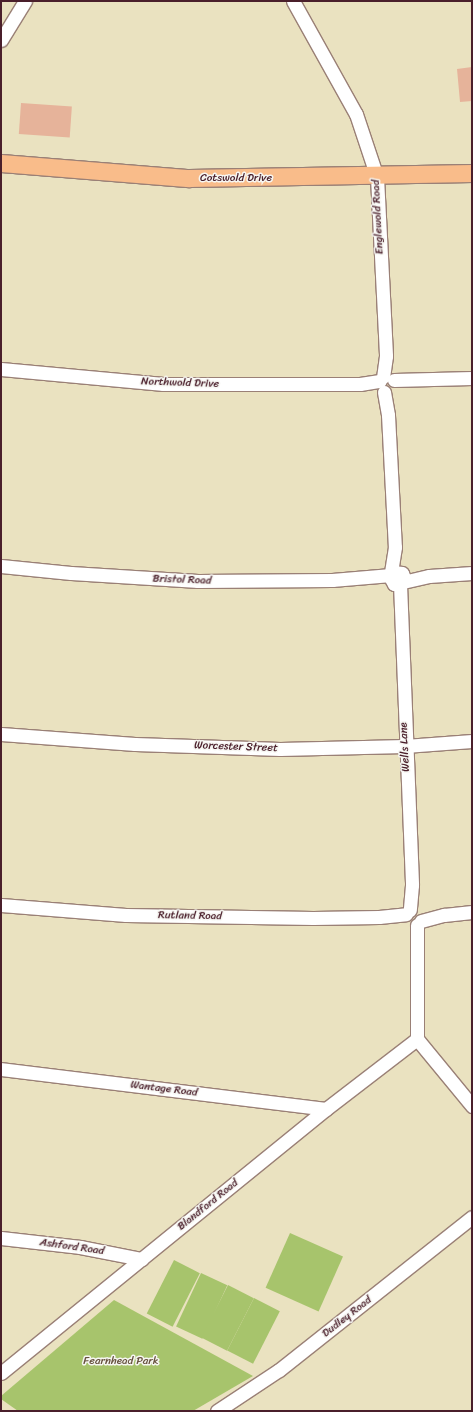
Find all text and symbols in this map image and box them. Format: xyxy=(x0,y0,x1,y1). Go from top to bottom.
street label: Cotswold Drive xyxy=(200,171,272,185)
street label: Englewold Road xyxy=(369,179,387,255)
street label: Northwold Drive xyxy=(141,375,219,391)
street label: Bristol Road xyxy=(152,572,212,588)
street label: Wells Lane xyxy=(397,722,413,772)
street label: Worcester Street xyxy=(194,739,278,755)
street label: Rutland Road xyxy=(158,909,222,923)
street label: Wantage Road xyxy=(130,1078,198,1100)
street label: Blandford Road xyxy=(175,1176,241,1234)
street label: Ashford Road xyxy=(39,1236,105,1258)
street label: Dudley Road xyxy=(320,1294,374,1340)
park label: Fearnhead Park xyxy=(83,1354,159,1368)

